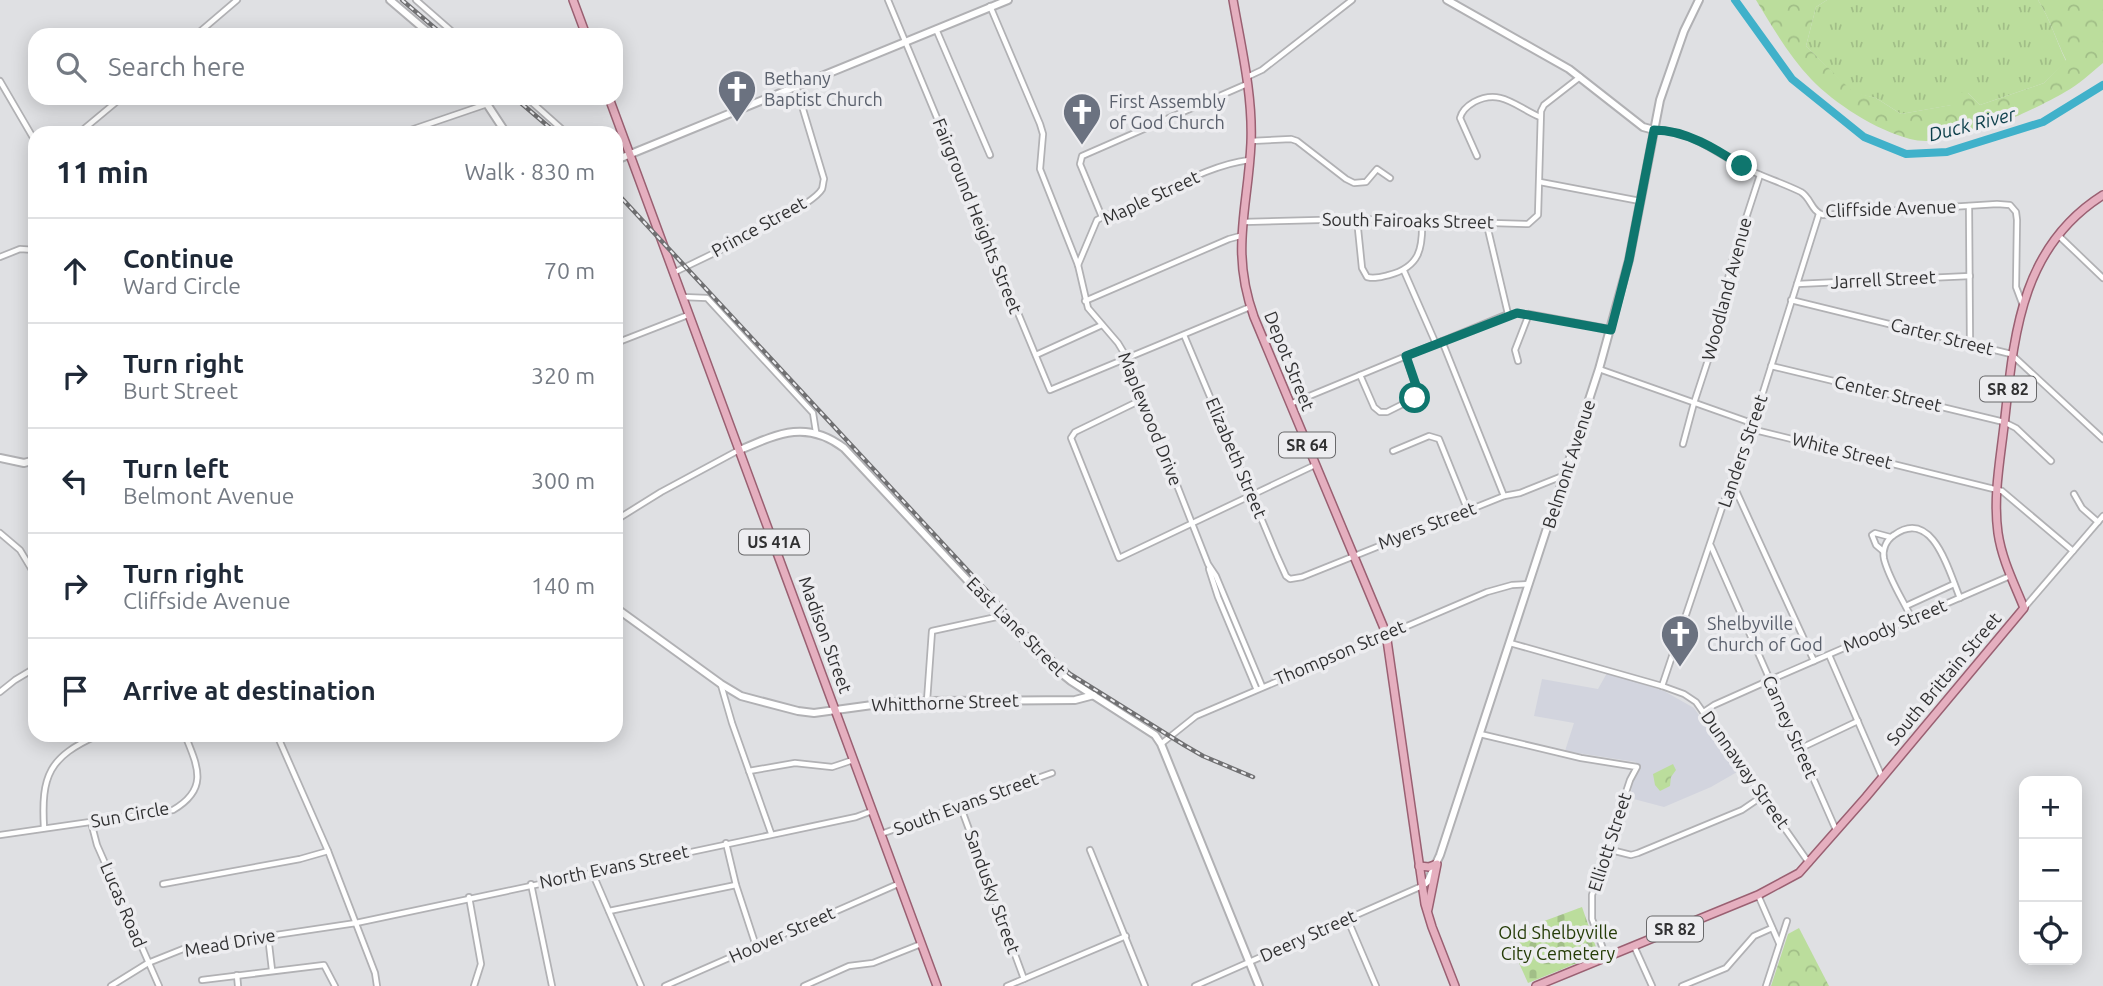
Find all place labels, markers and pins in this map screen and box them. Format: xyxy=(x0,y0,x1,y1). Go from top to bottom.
church icon: Bethany Baptist Church xyxy=(716,68,758,123)
place label: Bethany Baptist Church xyxy=(764,68,883,109)
church icon: First Assembly of God Church xyxy=(1061,91,1103,146)
place label: First Assembly of God Church xyxy=(1109,91,1226,132)
church icon: Shelbyville Church of God xyxy=(1659,613,1701,668)
place label: Shelbyville Church of God xyxy=(1707,613,1823,654)

